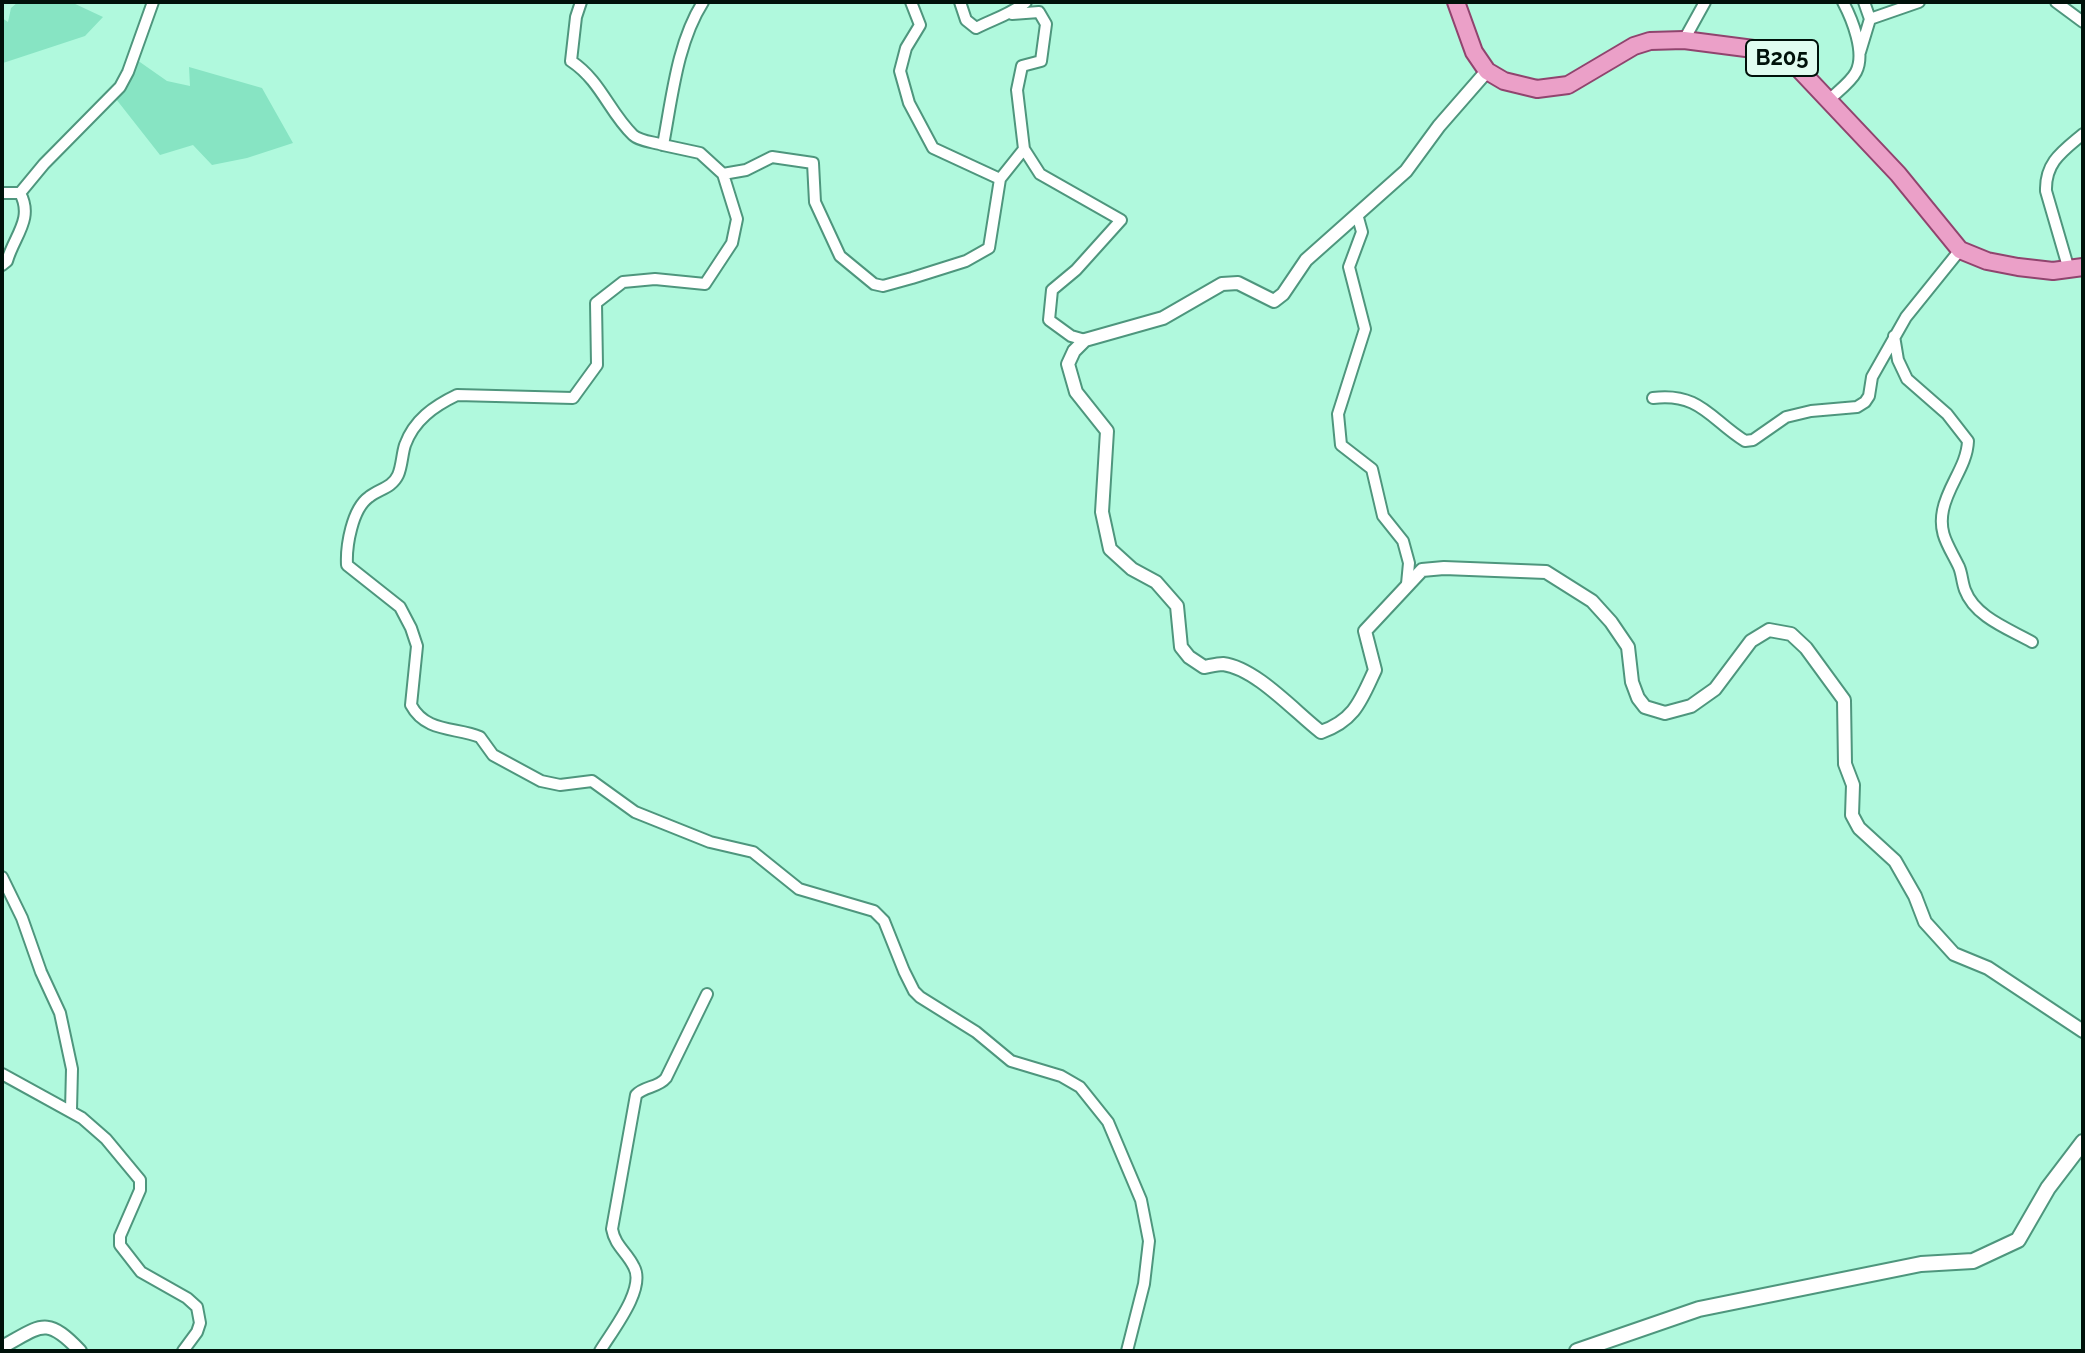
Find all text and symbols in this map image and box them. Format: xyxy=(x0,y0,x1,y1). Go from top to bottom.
road number: B205 xyxy=(1746,40,1818,76)

